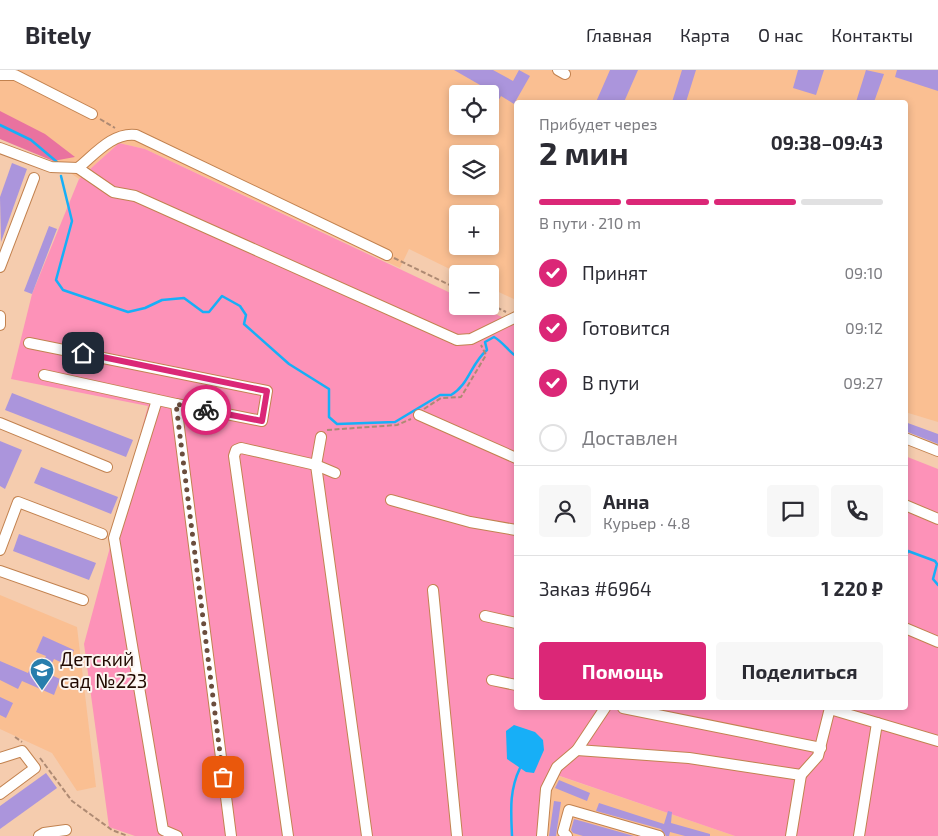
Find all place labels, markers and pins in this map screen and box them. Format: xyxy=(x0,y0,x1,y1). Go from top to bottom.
pin xyxy=(62,332,104,374)
place label: Детский сад №223 xyxy=(60,647,147,692)
school or university icon: Детский сад №223 xyxy=(29,657,55,691)
pin xyxy=(202,756,244,798)

